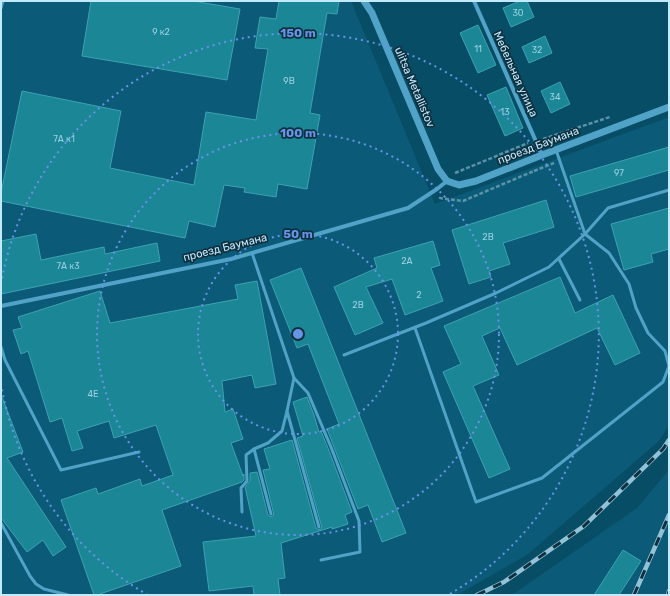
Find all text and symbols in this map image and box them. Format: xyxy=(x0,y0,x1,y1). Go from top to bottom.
house number: 30 xyxy=(512,8,524,18)
text: 150 m xyxy=(280,26,316,40)
house number: 9 к2 xyxy=(152,27,170,37)
street label: Мебельная улица xyxy=(491,29,540,119)
house number: 11 xyxy=(474,44,482,54)
street label: ulitsa Metallistov xyxy=(392,45,437,129)
house number: 32 xyxy=(532,45,542,55)
house number: 9В xyxy=(283,76,295,86)
house number: 34 xyxy=(550,92,561,102)
house number: 13 xyxy=(500,107,510,117)
street label: проезд Баумана xyxy=(496,124,581,167)
text: 100 m xyxy=(280,126,316,140)
house number: 7А к1 xyxy=(53,134,75,144)
house number: 97 xyxy=(614,168,624,178)
text: 50 m xyxy=(283,227,313,241)
street label: проезд Баумана xyxy=(182,231,268,264)
house number: 2B xyxy=(482,232,494,242)
house number: 2A xyxy=(401,256,413,266)
house number: 7А к3 xyxy=(56,261,80,271)
house number: 2 xyxy=(416,290,422,300)
house number: 2B xyxy=(352,300,364,310)
centre of rings xyxy=(291,327,305,341)
house number: 4E xyxy=(87,389,99,399)

